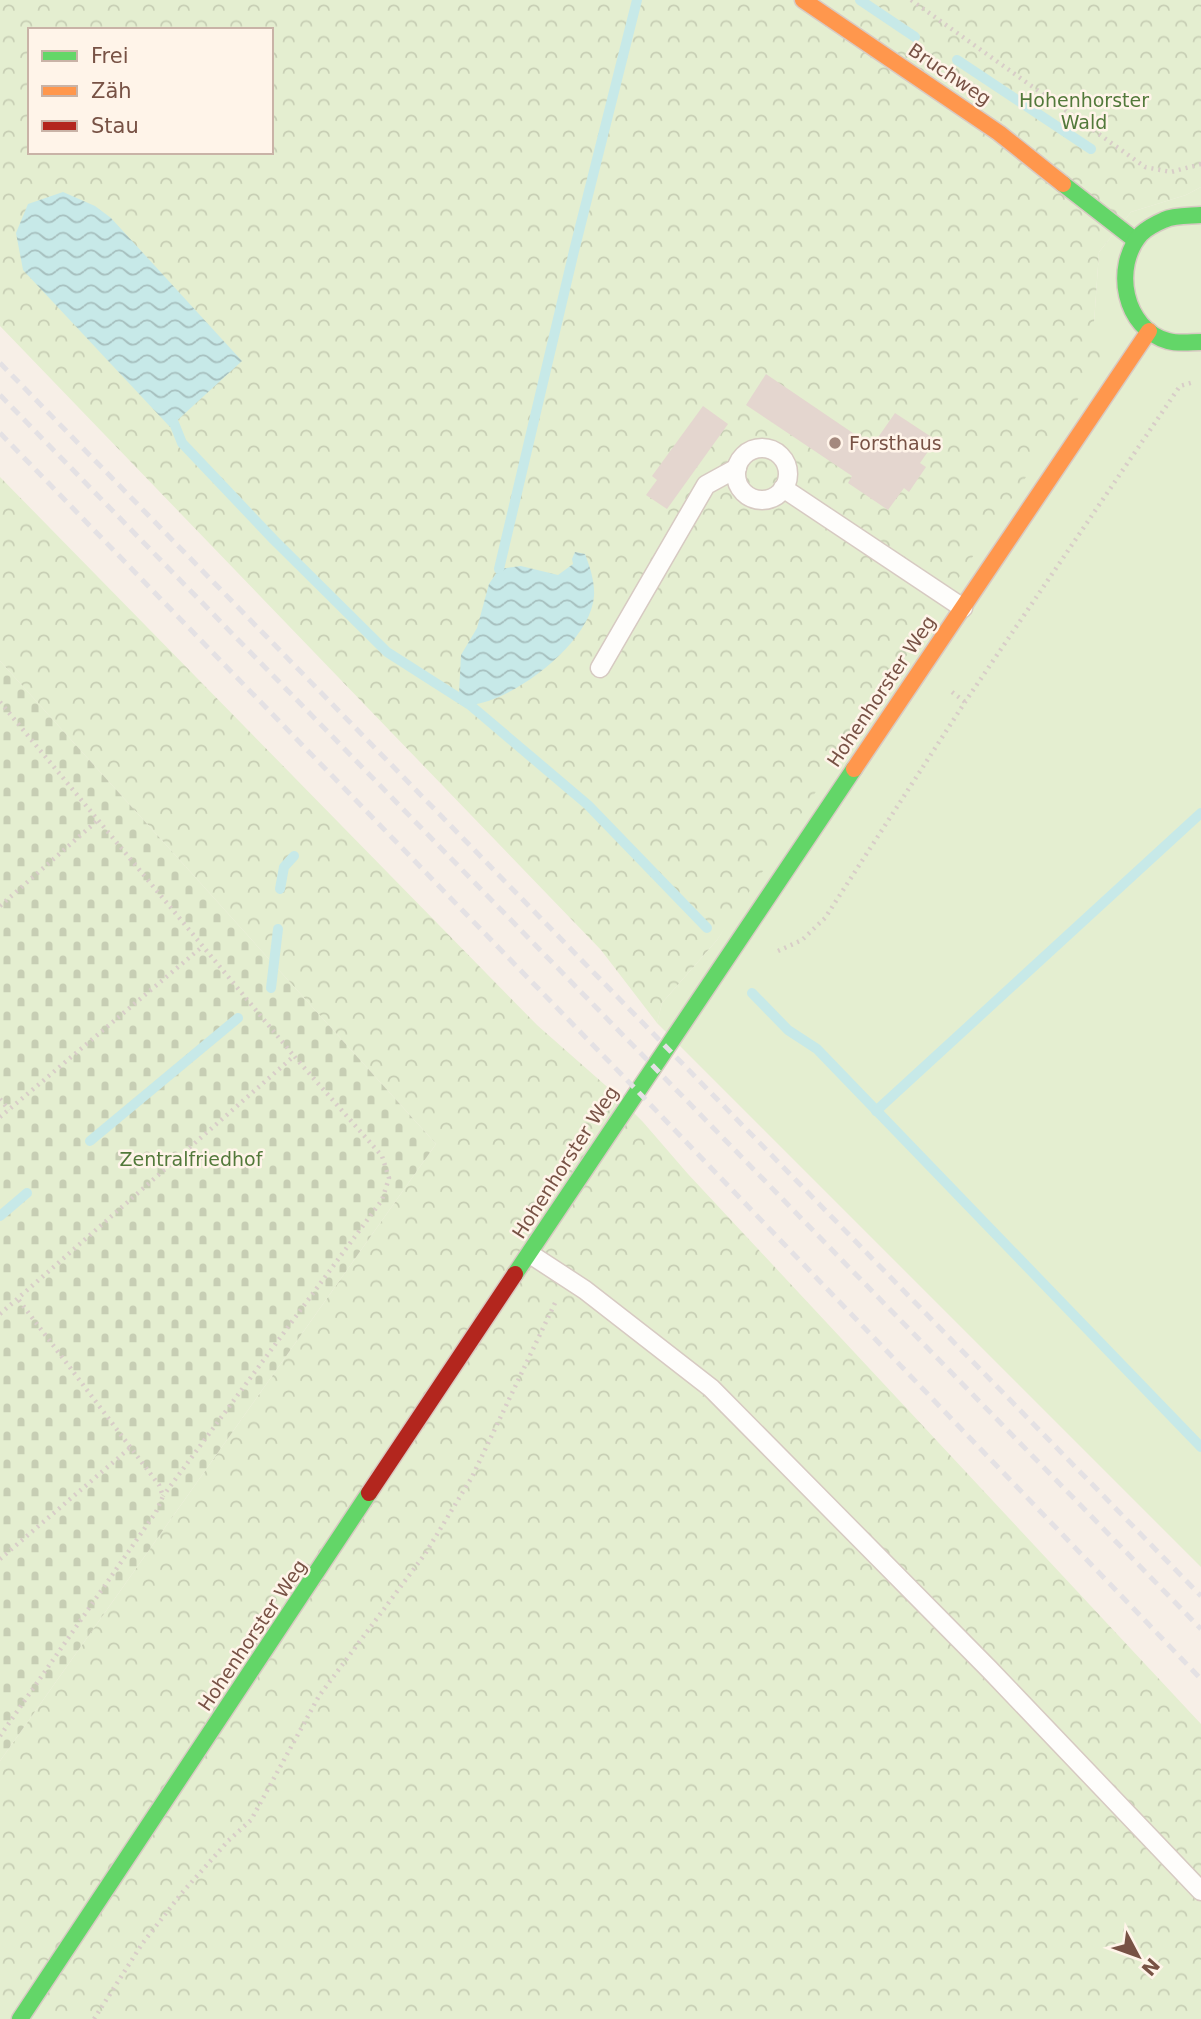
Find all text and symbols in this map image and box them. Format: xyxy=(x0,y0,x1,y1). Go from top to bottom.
legend xyxy=(28,28,273,154)
street label: Bruchweg xyxy=(905,38,995,110)
text: Frei xyxy=(91,44,128,68)
text: Zäh xyxy=(91,79,132,103)
park label: Hohenhorster Wald xyxy=(1019,89,1149,133)
text: Stau xyxy=(91,114,139,138)
place label: Forsthaus xyxy=(849,432,942,454)
marker: Forsthaus xyxy=(827,435,843,451)
street label: Hohenhorster Weg xyxy=(822,611,940,771)
street label: Hohenhorster Weg xyxy=(507,1082,623,1242)
park label: Zentralfriedhof xyxy=(120,1148,264,1170)
street label: Hohenhorster Weg xyxy=(193,1555,311,1715)
north arrow xyxy=(1103,1921,1173,1991)
text: N xyxy=(1137,1954,1164,1980)

